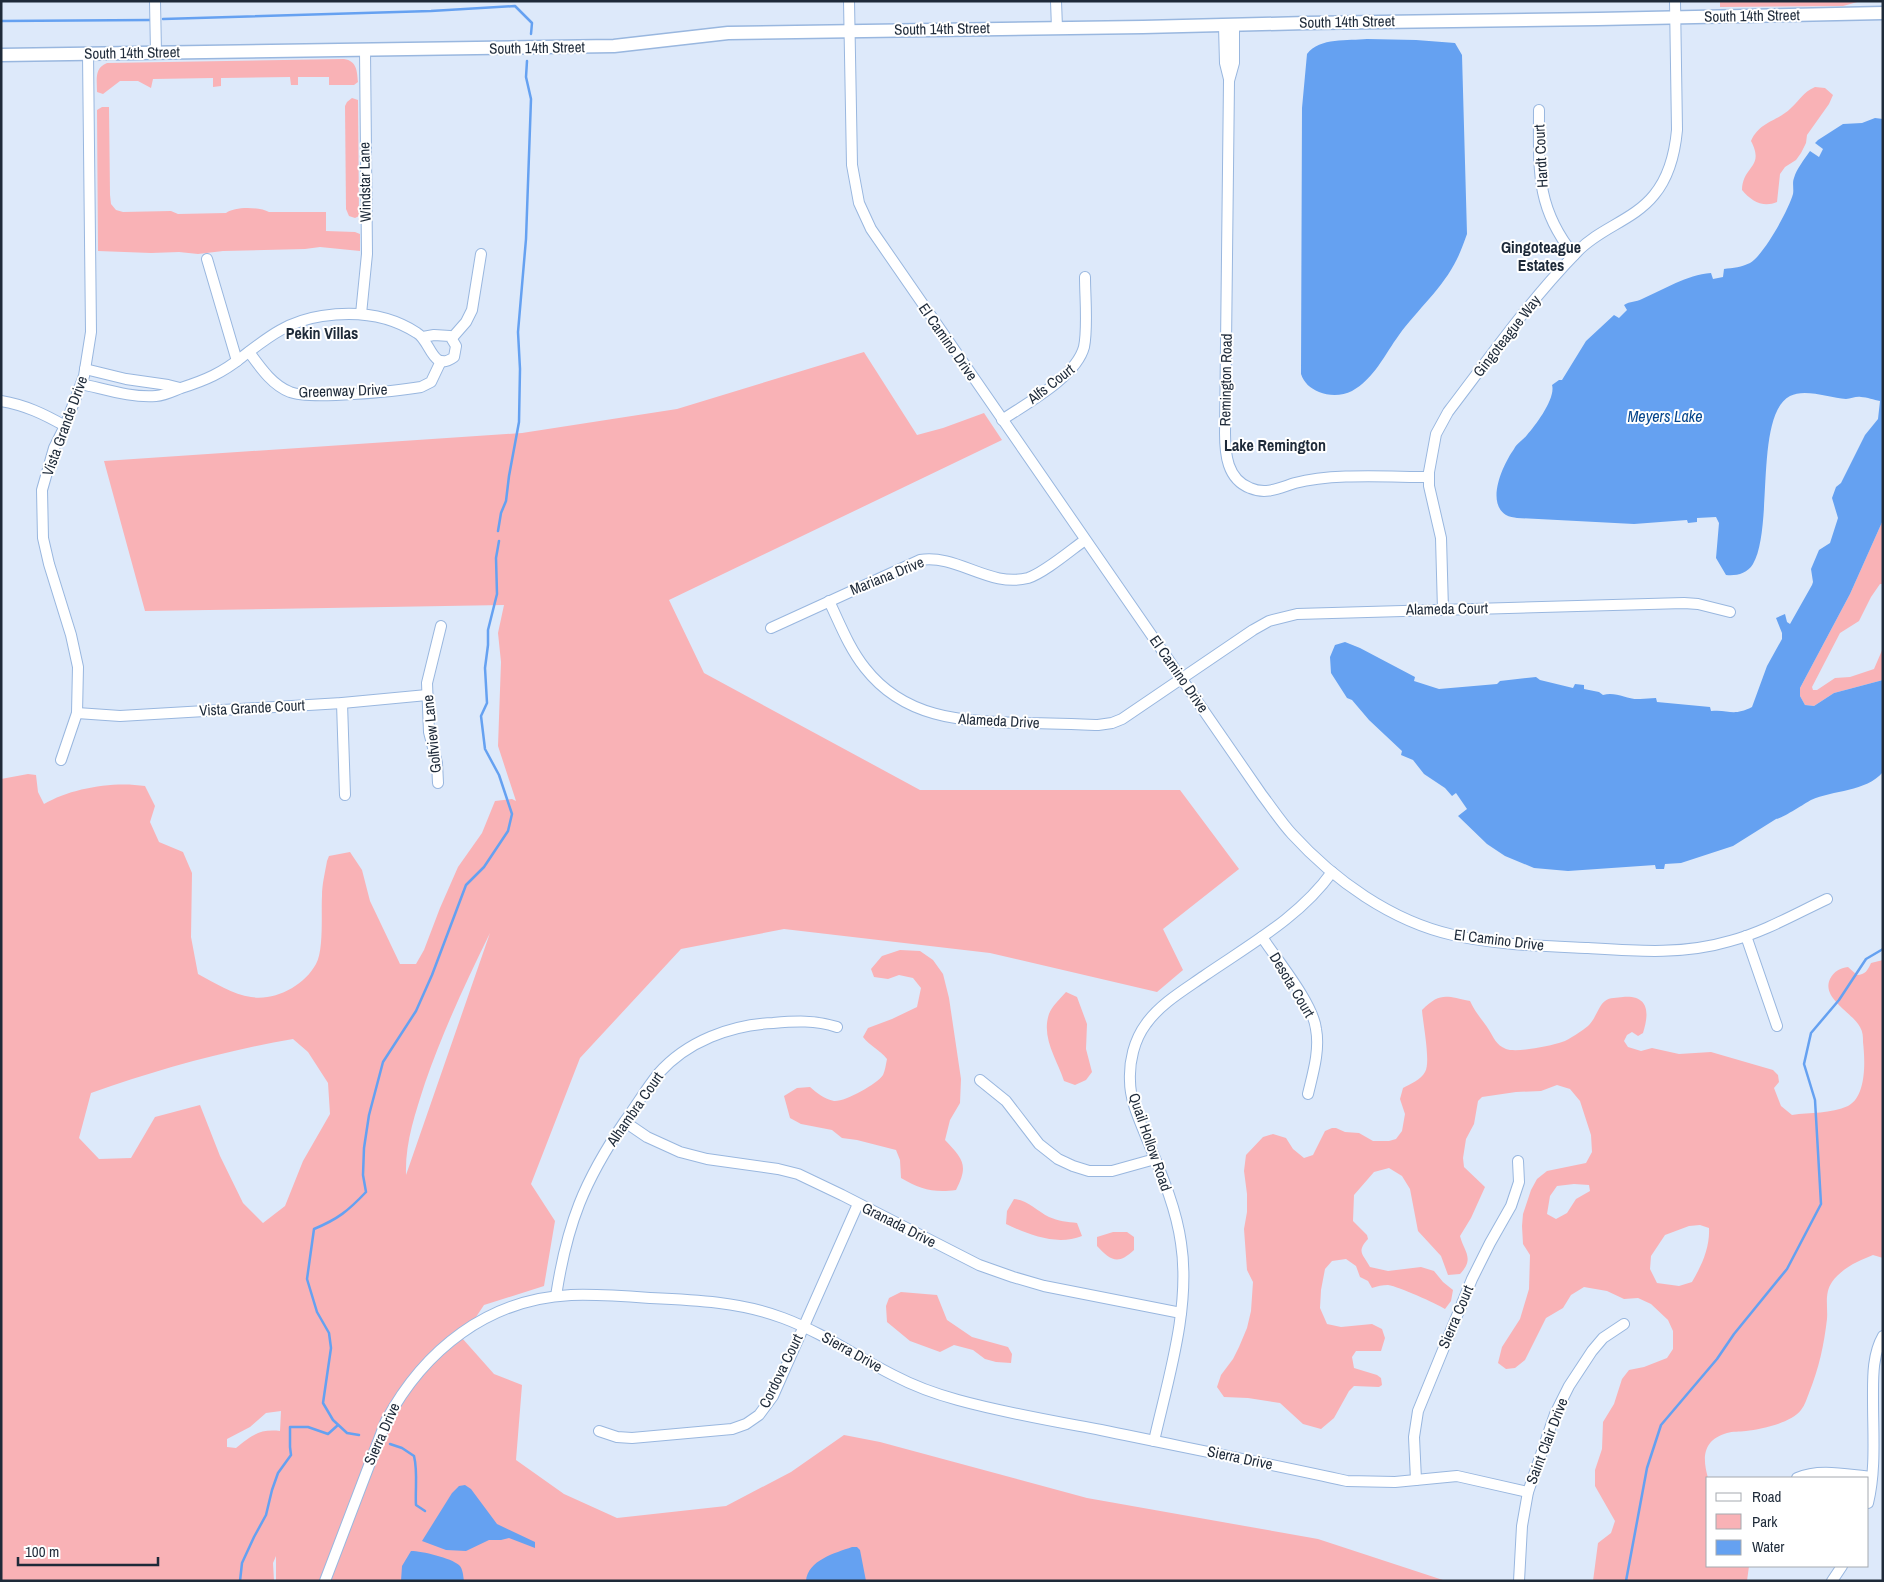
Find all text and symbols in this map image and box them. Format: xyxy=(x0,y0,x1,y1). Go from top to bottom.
street label: South 14th Street xyxy=(1704,4,1801,27)
street label: South 14th Street xyxy=(1299,10,1396,33)
street label: South 14th Street xyxy=(894,17,991,40)
street label: South 14th Street xyxy=(489,36,586,59)
street label: South 14th Street xyxy=(84,41,181,64)
street label: Hardt Court xyxy=(1528,123,1553,188)
street label: Windstar Lane xyxy=(353,142,376,222)
district label: Gingoteague Estates xyxy=(1501,236,1581,276)
street label: Gingoteague Way xyxy=(1468,290,1546,381)
street label: El Camino Drive xyxy=(914,299,983,385)
district label: Pekin Villas xyxy=(286,322,358,344)
street label: Remington Road xyxy=(1214,333,1237,427)
street label: Alfs Court xyxy=(1022,358,1079,409)
street label: Vista Grande Drive xyxy=(37,373,92,479)
street label: Greenway Drive xyxy=(298,378,388,403)
water label: Meyers Lake xyxy=(1627,405,1703,427)
district label: Lake Remington xyxy=(1224,434,1326,456)
street label: Mariana Drive xyxy=(847,551,927,600)
street label: Alameda Court xyxy=(1405,597,1489,620)
street label: El Camino Drive xyxy=(1145,631,1214,717)
street label: Vista Grande Court xyxy=(199,694,306,721)
street label: Golfview Lane xyxy=(417,694,446,774)
street label: Alameda Drive xyxy=(957,708,1040,733)
street label: El Camino Drive xyxy=(1453,924,1545,955)
street label: Desota Court xyxy=(1265,948,1320,1022)
street label: Alhambra Court xyxy=(601,1067,668,1151)
street label: Quail Hollow Road xyxy=(1124,1090,1177,1194)
street label: Granada Drive xyxy=(859,1197,940,1252)
street label: Sierra Court xyxy=(1433,1281,1479,1352)
street label: Sierra Drive xyxy=(818,1326,886,1377)
street label: Cordova Court xyxy=(754,1330,808,1411)
street label: Saint Clair Drive xyxy=(1520,1394,1573,1487)
street label: Sierra Drive xyxy=(358,1399,405,1468)
street label: Sierra Drive xyxy=(1205,1440,1275,1475)
legend xyxy=(1706,1477,1869,1567)
text: Road xyxy=(1752,1486,1781,1507)
text: Park xyxy=(1752,1511,1778,1532)
scale bar xyxy=(18,1534,158,1566)
text: Water xyxy=(1752,1536,1784,1557)
text: 100 m xyxy=(25,1541,59,1562)

